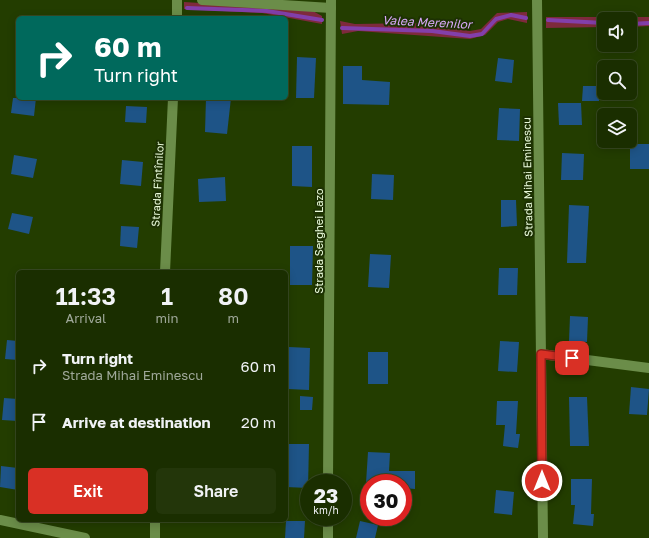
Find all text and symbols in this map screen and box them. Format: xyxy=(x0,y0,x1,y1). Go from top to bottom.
water label: Valea Merenilor xyxy=(382,12,474,32)
map controls xyxy=(597,12,637,148)
button: sound xyxy=(597,12,637,52)
text: 60 m xyxy=(94,30,161,63)
icon: right xyxy=(28,32,80,84)
button: search xyxy=(597,60,637,100)
text: Turn right xyxy=(94,64,178,86)
button: layers xyxy=(597,108,637,148)
street label: Strada Mihai Eminescu xyxy=(519,117,535,237)
street label: Strada Fîntînilor xyxy=(148,140,166,227)
street label: Strada Serghei Lazo xyxy=(312,188,325,294)
text: 11:33 xyxy=(55,281,116,310)
text: 1 xyxy=(161,281,173,310)
text: 80 xyxy=(218,281,249,310)
text: Arrival xyxy=(65,310,106,326)
text: min xyxy=(156,310,179,326)
text: m xyxy=(228,310,239,326)
pin xyxy=(555,341,589,375)
icon: arrive xyxy=(561,347,583,369)
text: Turn right xyxy=(62,349,133,367)
icon: right xyxy=(28,355,50,377)
text: 60 m xyxy=(241,357,276,375)
text: Strada Mihai Eminescu xyxy=(62,367,203,383)
icon: arrive xyxy=(28,411,50,433)
text: Arrive at destination xyxy=(62,413,211,431)
text: 20 m xyxy=(241,413,276,431)
position arrow xyxy=(521,460,563,502)
button: Exit xyxy=(28,468,148,514)
button: Share xyxy=(156,468,276,514)
speed limit sign: 30 xyxy=(360,474,412,526)
text: 23 xyxy=(314,483,338,507)
text: km/h xyxy=(313,504,339,516)

